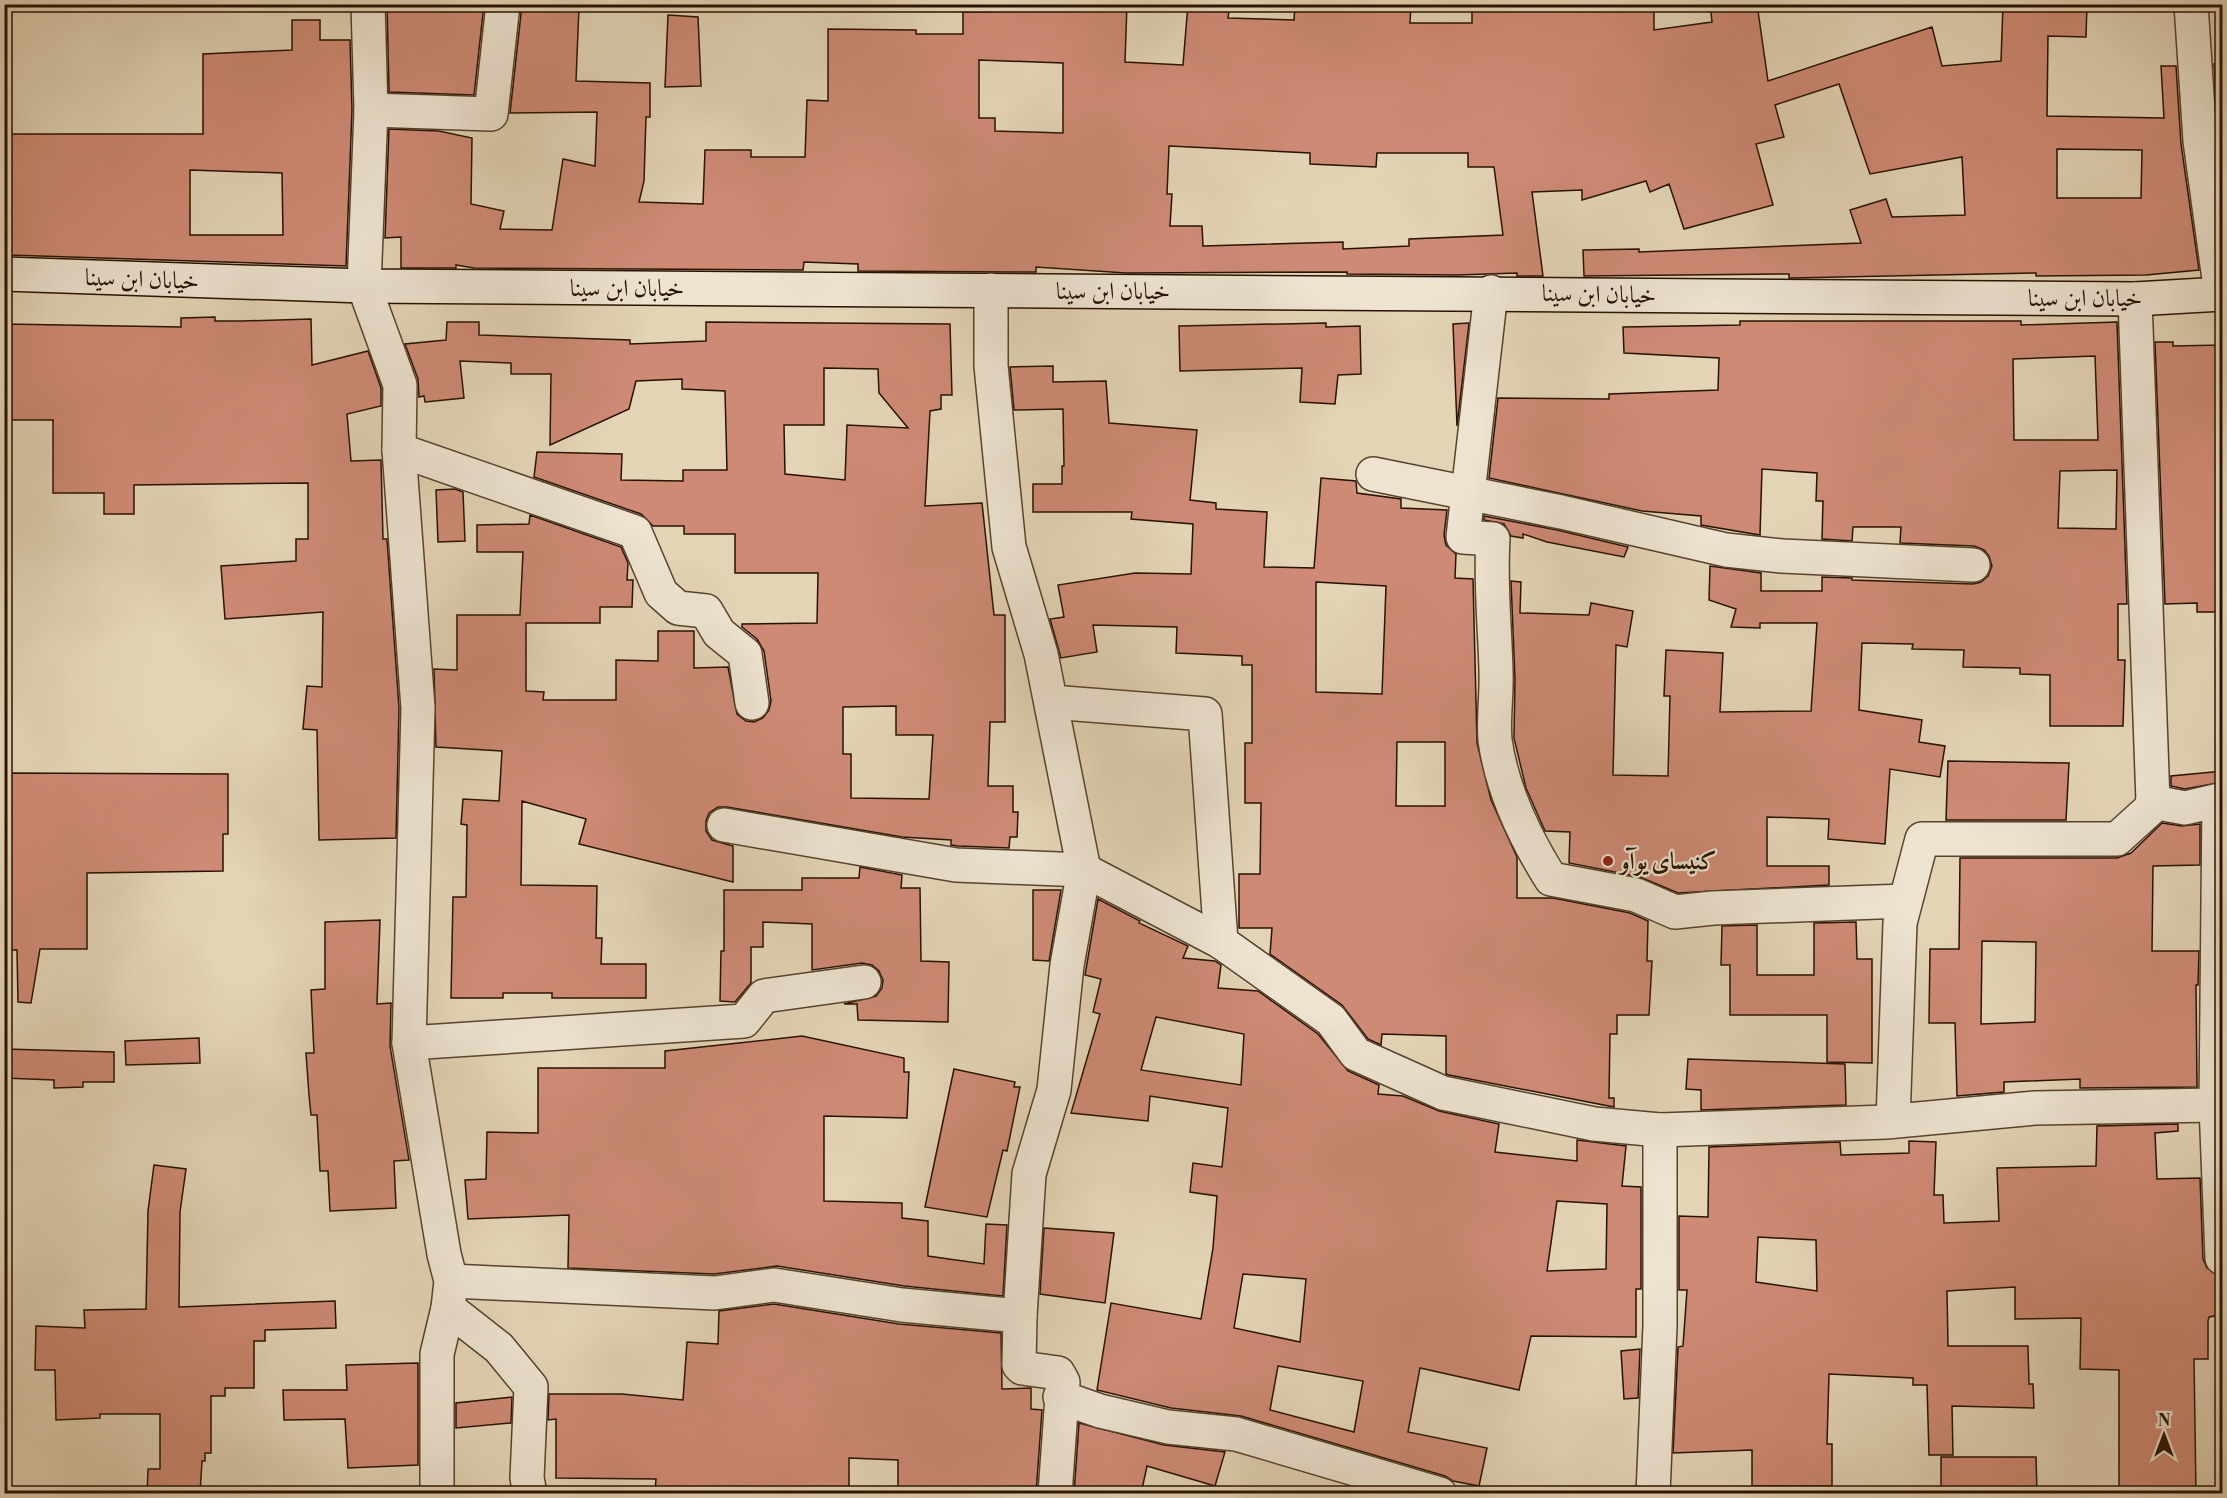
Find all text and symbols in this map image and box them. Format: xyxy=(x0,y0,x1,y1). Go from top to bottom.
street label: خیابان ابن سینا xyxy=(84,263,200,297)
street label: خیابان ابن سینا xyxy=(570,274,684,304)
street label: خیابان ابن سینا xyxy=(1056,277,1170,307)
street label: خیابان ابن سینا xyxy=(1541,279,1657,311)
street label: خیابان ابن سینا xyxy=(2028,284,2142,314)
place label: کنیسای یوآو xyxy=(1617,847,1716,877)
marker: کنیسای یوآو xyxy=(1601,854,1615,868)
north arrow xyxy=(2134,1405,2194,1465)
text: N xyxy=(2158,1411,2171,1431)

